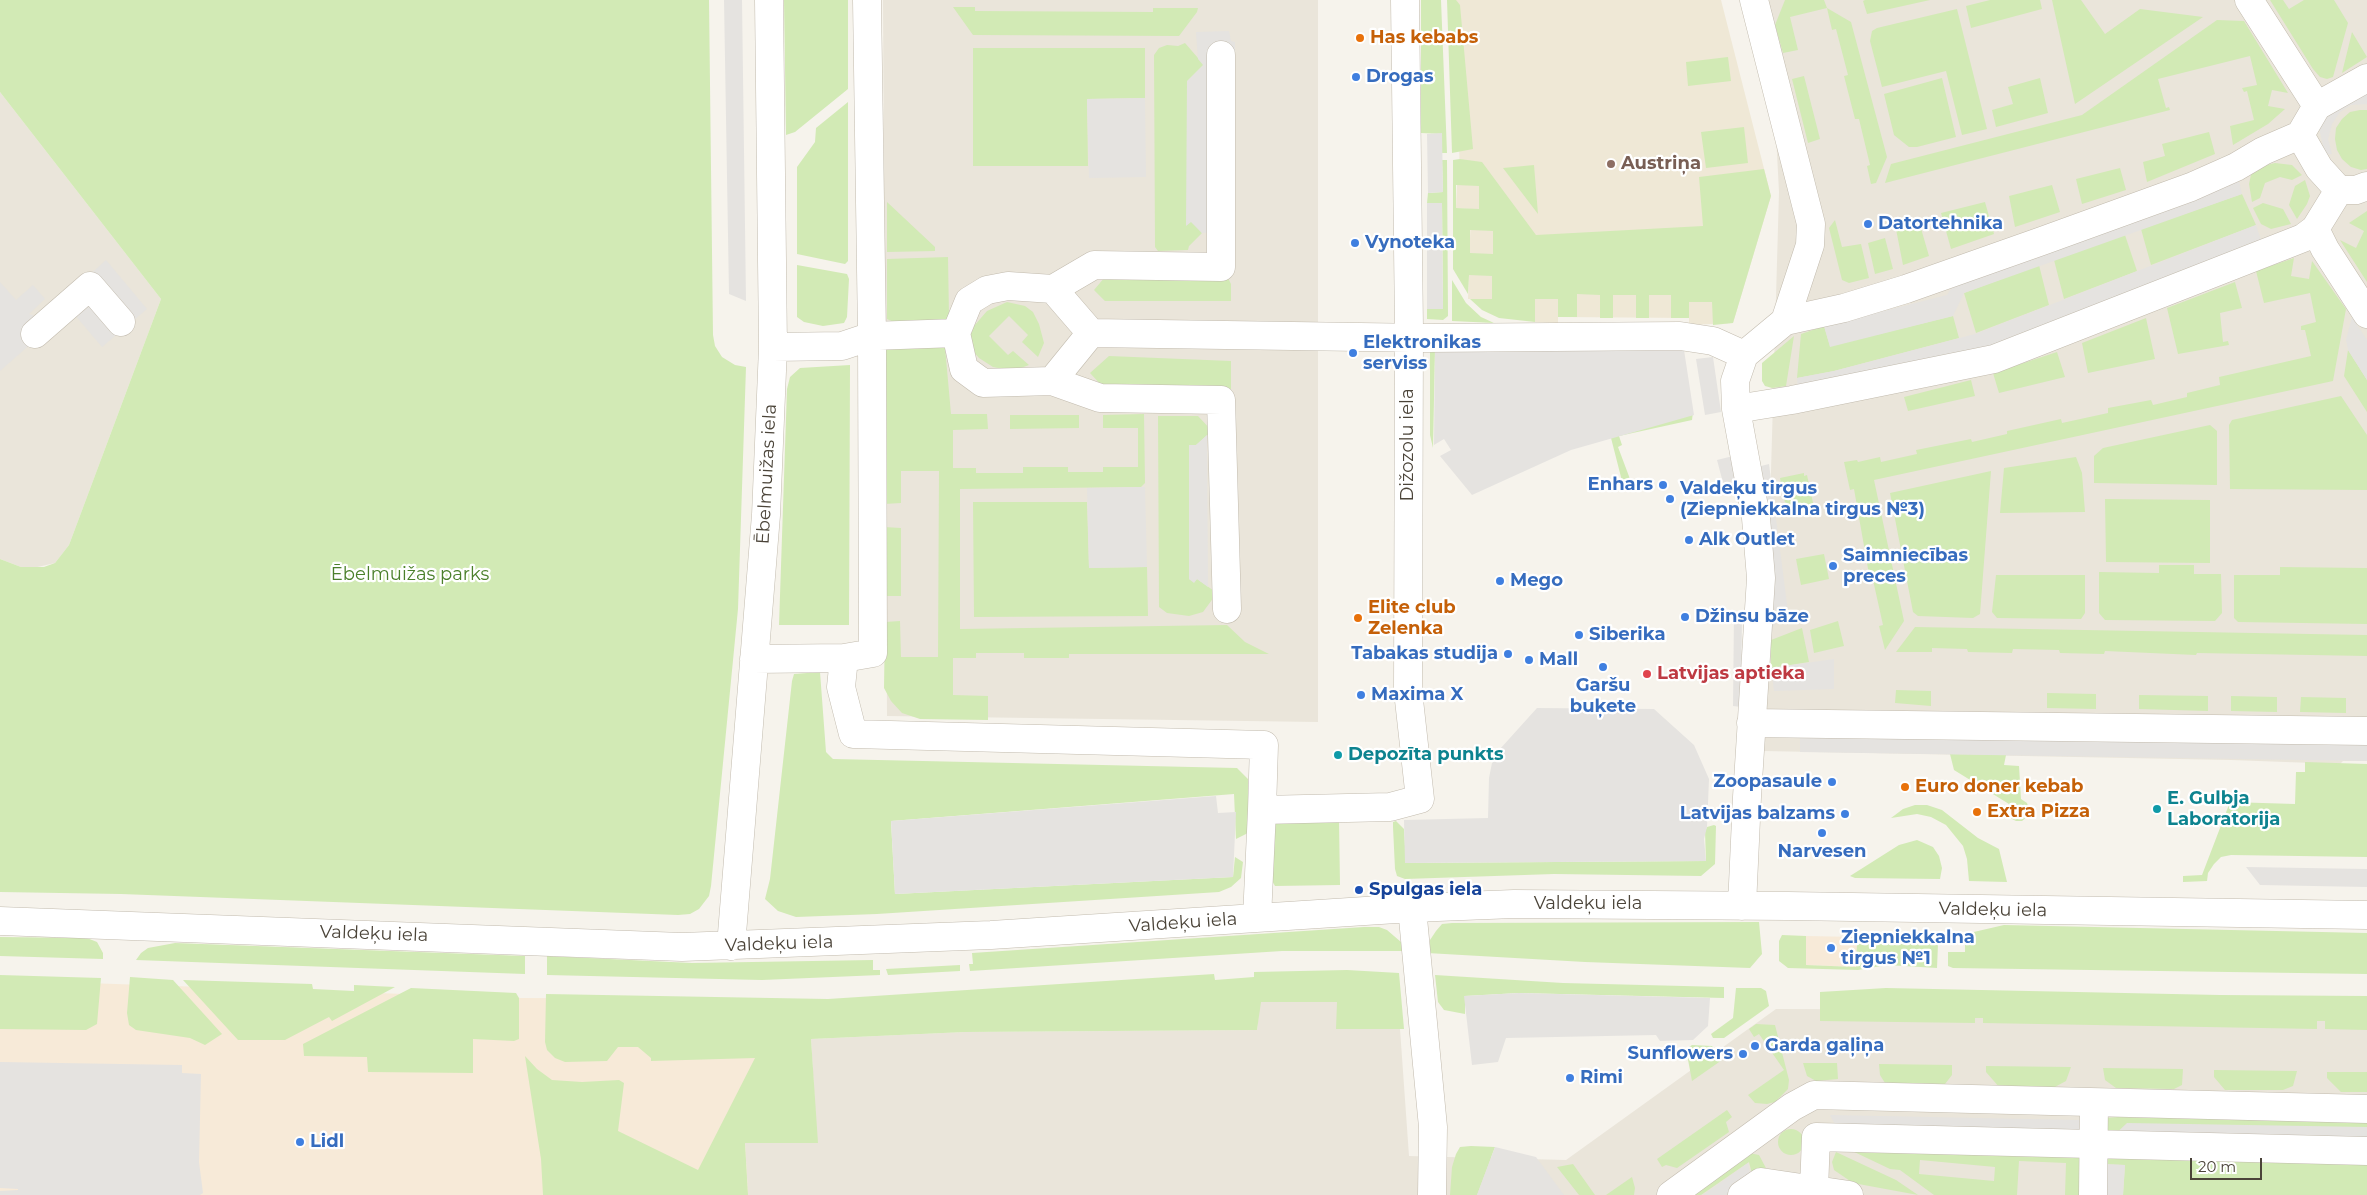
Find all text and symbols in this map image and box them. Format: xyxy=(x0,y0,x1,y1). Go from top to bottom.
place label: Has kebabs xyxy=(1370,27,1478,49)
marker: Has kebabs xyxy=(1354,32,1366,44)
place label: Drogas xyxy=(1366,66,1434,88)
marker: Drogas xyxy=(1350,71,1362,83)
place label: Austriņa xyxy=(1621,153,1701,175)
marker: Austriņa xyxy=(1605,158,1617,170)
place label: Datortehnika xyxy=(1878,213,2003,235)
marker: Datortehnika xyxy=(1862,218,1874,230)
place label: Vynoteka xyxy=(1365,232,1455,254)
marker: Vynoteka xyxy=(1349,237,1361,249)
place label: Elektronikas serviss xyxy=(1363,332,1481,374)
marker: Elektronikas serviss xyxy=(1347,347,1359,359)
street label: Dižozolu iela xyxy=(1397,388,1419,502)
street label: Ēbelmuižas iela xyxy=(753,403,781,545)
place label: Enhars xyxy=(1588,474,1653,496)
place label: Valdeķu tirgus (Ziepniekkalna tirgus №3) xyxy=(1680,478,1925,520)
marker: Enhars xyxy=(1657,479,1669,491)
marker: Valdeķu tirgus (Ziepniekkalna tirgus №3) xyxy=(1664,493,1676,505)
place label: Alk Outlet xyxy=(1699,529,1795,551)
marker: Alk Outlet xyxy=(1683,534,1695,546)
place label: Saimniecības preces xyxy=(1843,545,1968,588)
marker: Saimniecības preces xyxy=(1827,560,1839,572)
park label: Ēbelmuižas parks xyxy=(331,564,489,586)
place label: Mego xyxy=(1510,570,1563,592)
marker: Mego xyxy=(1494,575,1506,587)
place label: Elite club Zelenka xyxy=(1368,597,1456,640)
place label: Džinsu bāze xyxy=(1695,606,1809,628)
marker: Džinsu bāze xyxy=(1679,611,1691,623)
marker: Elite club Zelenka xyxy=(1352,612,1364,624)
place label: Siberika xyxy=(1589,624,1666,646)
marker: Siberika xyxy=(1573,629,1585,641)
place label: Tabakas studija xyxy=(1351,643,1498,665)
marker: Tabakas studija xyxy=(1502,648,1514,660)
place label: Mall xyxy=(1539,649,1578,671)
marker: Mall xyxy=(1523,654,1535,666)
marker: Garšu buķete xyxy=(1597,661,1609,673)
place label: Latvijas aptieka xyxy=(1657,663,1805,685)
marker: Latvijas aptieka xyxy=(1641,668,1653,680)
place label: Garšu buķete xyxy=(1570,675,1636,718)
place label: Maxima X xyxy=(1371,684,1463,706)
marker: Maxima X xyxy=(1355,689,1367,701)
place label: Depozīta punkts xyxy=(1348,744,1504,766)
marker: Depozīta punkts xyxy=(1332,749,1344,761)
place label: Zoopasaule xyxy=(1713,771,1822,793)
marker: Zoopasaule xyxy=(1826,776,1838,788)
place label: Euro doner kebab xyxy=(1915,776,2083,798)
marker: Euro doner kebab xyxy=(1899,781,1911,793)
place label: E. Gulbja Laboratorija xyxy=(2167,788,2280,831)
place label: Extra Pizza xyxy=(1987,801,2090,823)
place label: Latvijas balzams xyxy=(1680,803,1835,825)
marker: E. Gulbja Laboratorija xyxy=(2151,803,2163,815)
marker: Extra Pizza xyxy=(1971,806,1983,818)
marker: Latvijas balzams xyxy=(1839,808,1851,820)
marker: Narvesen xyxy=(1816,827,1828,839)
place label: Narvesen xyxy=(1778,841,1866,863)
place label: Spulgas iela xyxy=(1369,879,1482,901)
marker: Spulgas iela xyxy=(1353,884,1365,896)
street label: Valdeķu iela xyxy=(1534,893,1642,915)
street label: Valdeķu iela xyxy=(1938,898,2048,922)
street label: Valdeķu iela xyxy=(1128,908,1238,938)
street label: Valdeķu iela xyxy=(319,921,429,947)
place label: Ziepniekkalna tirgus №1 xyxy=(1841,927,1975,970)
street label: Valdeķu iela xyxy=(724,931,834,957)
marker: Ziepniekkalna tirgus №1 xyxy=(1825,942,1837,954)
place label: Garda gaļiņa xyxy=(1765,1035,1884,1057)
marker: Garda gaļiņa xyxy=(1749,1040,1761,1052)
place label: Sunflowers xyxy=(1628,1043,1733,1065)
marker: Sunflowers xyxy=(1737,1048,1749,1060)
place label: Rimi xyxy=(1580,1067,1623,1089)
marker: Rimi xyxy=(1564,1072,1576,1084)
place label: Lidl xyxy=(310,1131,344,1153)
marker: Lidl xyxy=(294,1136,306,1148)
scale bar xyxy=(2192,1148,2264,1180)
text: 20 m xyxy=(2198,1157,2236,1176)

